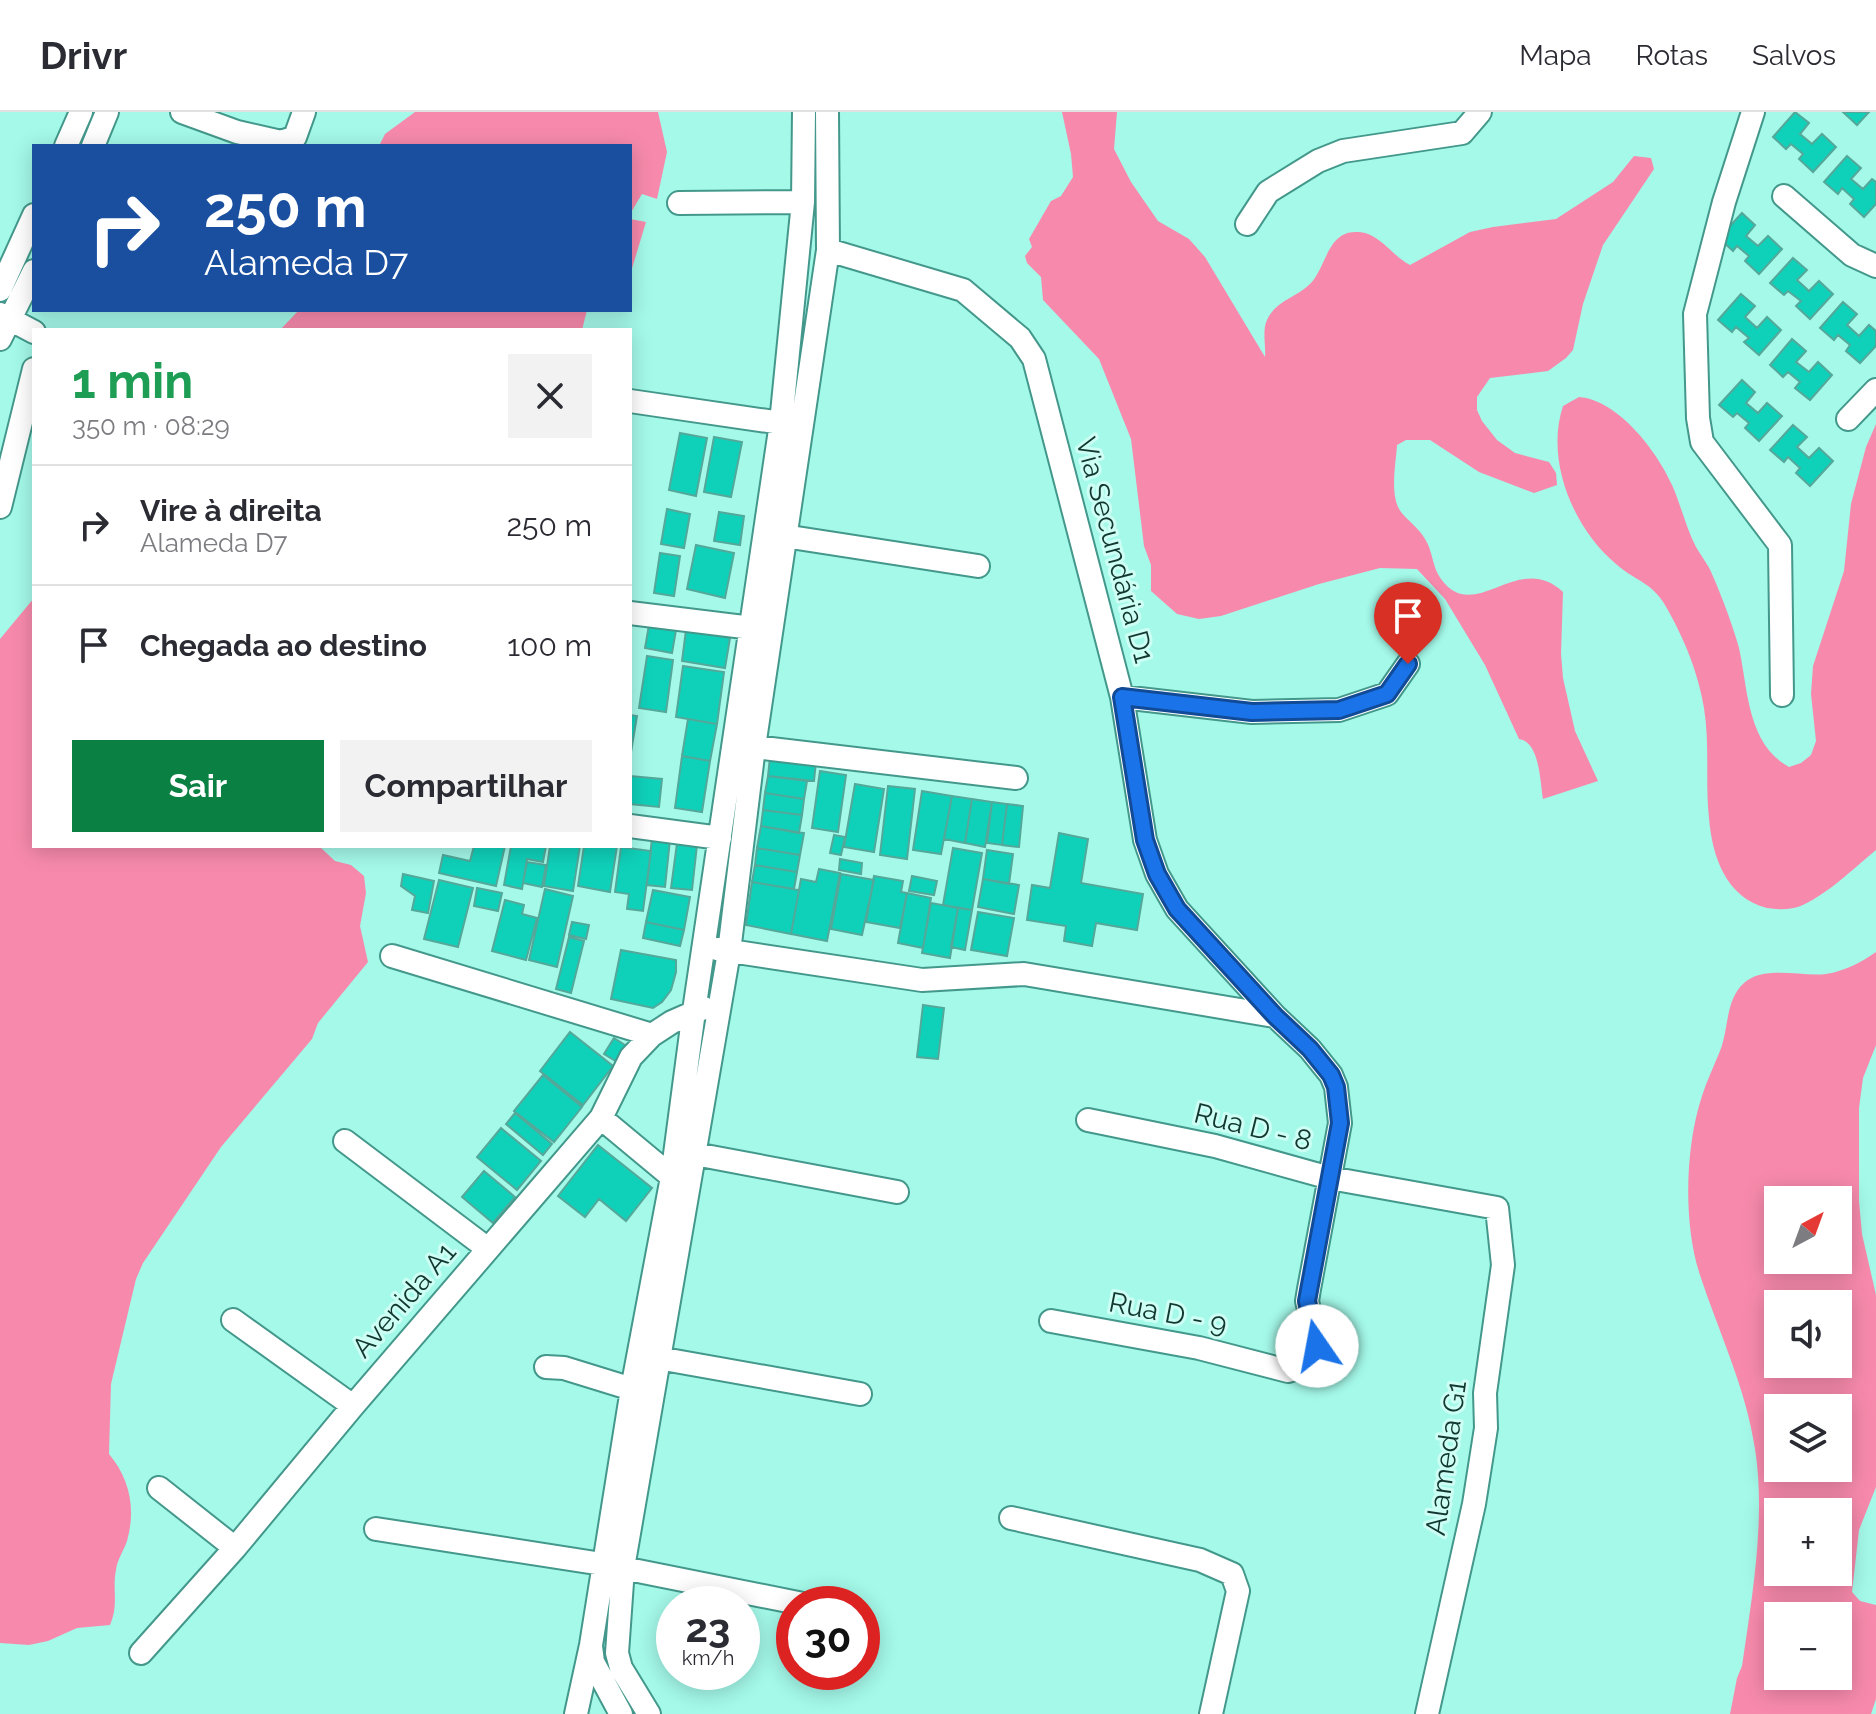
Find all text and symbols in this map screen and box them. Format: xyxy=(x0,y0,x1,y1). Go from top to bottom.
text: Drivr xyxy=(40,33,127,78)
text: Mapa xyxy=(1519,39,1592,72)
text: Rotas xyxy=(1636,39,1708,72)
text: Salvos xyxy=(1752,39,1836,72)
text: 250 m xyxy=(204,174,367,240)
icon: right xyxy=(72,176,176,280)
text: Alameda D7 xyxy=(204,241,408,283)
text: 1 min xyxy=(72,353,193,409)
button: close xyxy=(508,354,592,438)
text: 350 m · 08:29 xyxy=(72,411,230,441)
street label: Via Secundária D1 xyxy=(1069,434,1161,666)
text: Vire à direita xyxy=(140,493,322,528)
icon: right xyxy=(72,503,116,547)
text: 250 m xyxy=(506,508,592,543)
text: Alameda D7 xyxy=(140,528,287,558)
pin xyxy=(1374,582,1442,664)
icon: arrive xyxy=(1386,594,1430,638)
icon: arrive xyxy=(72,623,116,667)
text: Chegada ao destino xyxy=(140,628,427,663)
text: 100 m xyxy=(507,628,592,663)
button: Sair xyxy=(72,740,324,832)
button: Compartilhar xyxy=(340,740,592,832)
street label: Rua D - 8 xyxy=(1191,1096,1315,1158)
north arrow xyxy=(1764,1186,1852,1274)
map controls xyxy=(1764,1186,1852,1690)
street label: Avenida A1 xyxy=(345,1236,463,1364)
street label: Rua D - 9 xyxy=(1106,1285,1230,1341)
button: sound xyxy=(1764,1290,1852,1378)
position arrow xyxy=(1275,1304,1359,1388)
street label: Alameda G1 xyxy=(1419,1379,1473,1537)
button: layers xyxy=(1764,1394,1852,1482)
button: + xyxy=(1764,1498,1852,1586)
speed limit sign: 30 xyxy=(776,1586,880,1690)
button: − xyxy=(1764,1602,1852,1690)
text: 23 xyxy=(686,1604,730,1651)
text: km/h xyxy=(682,1646,734,1670)

